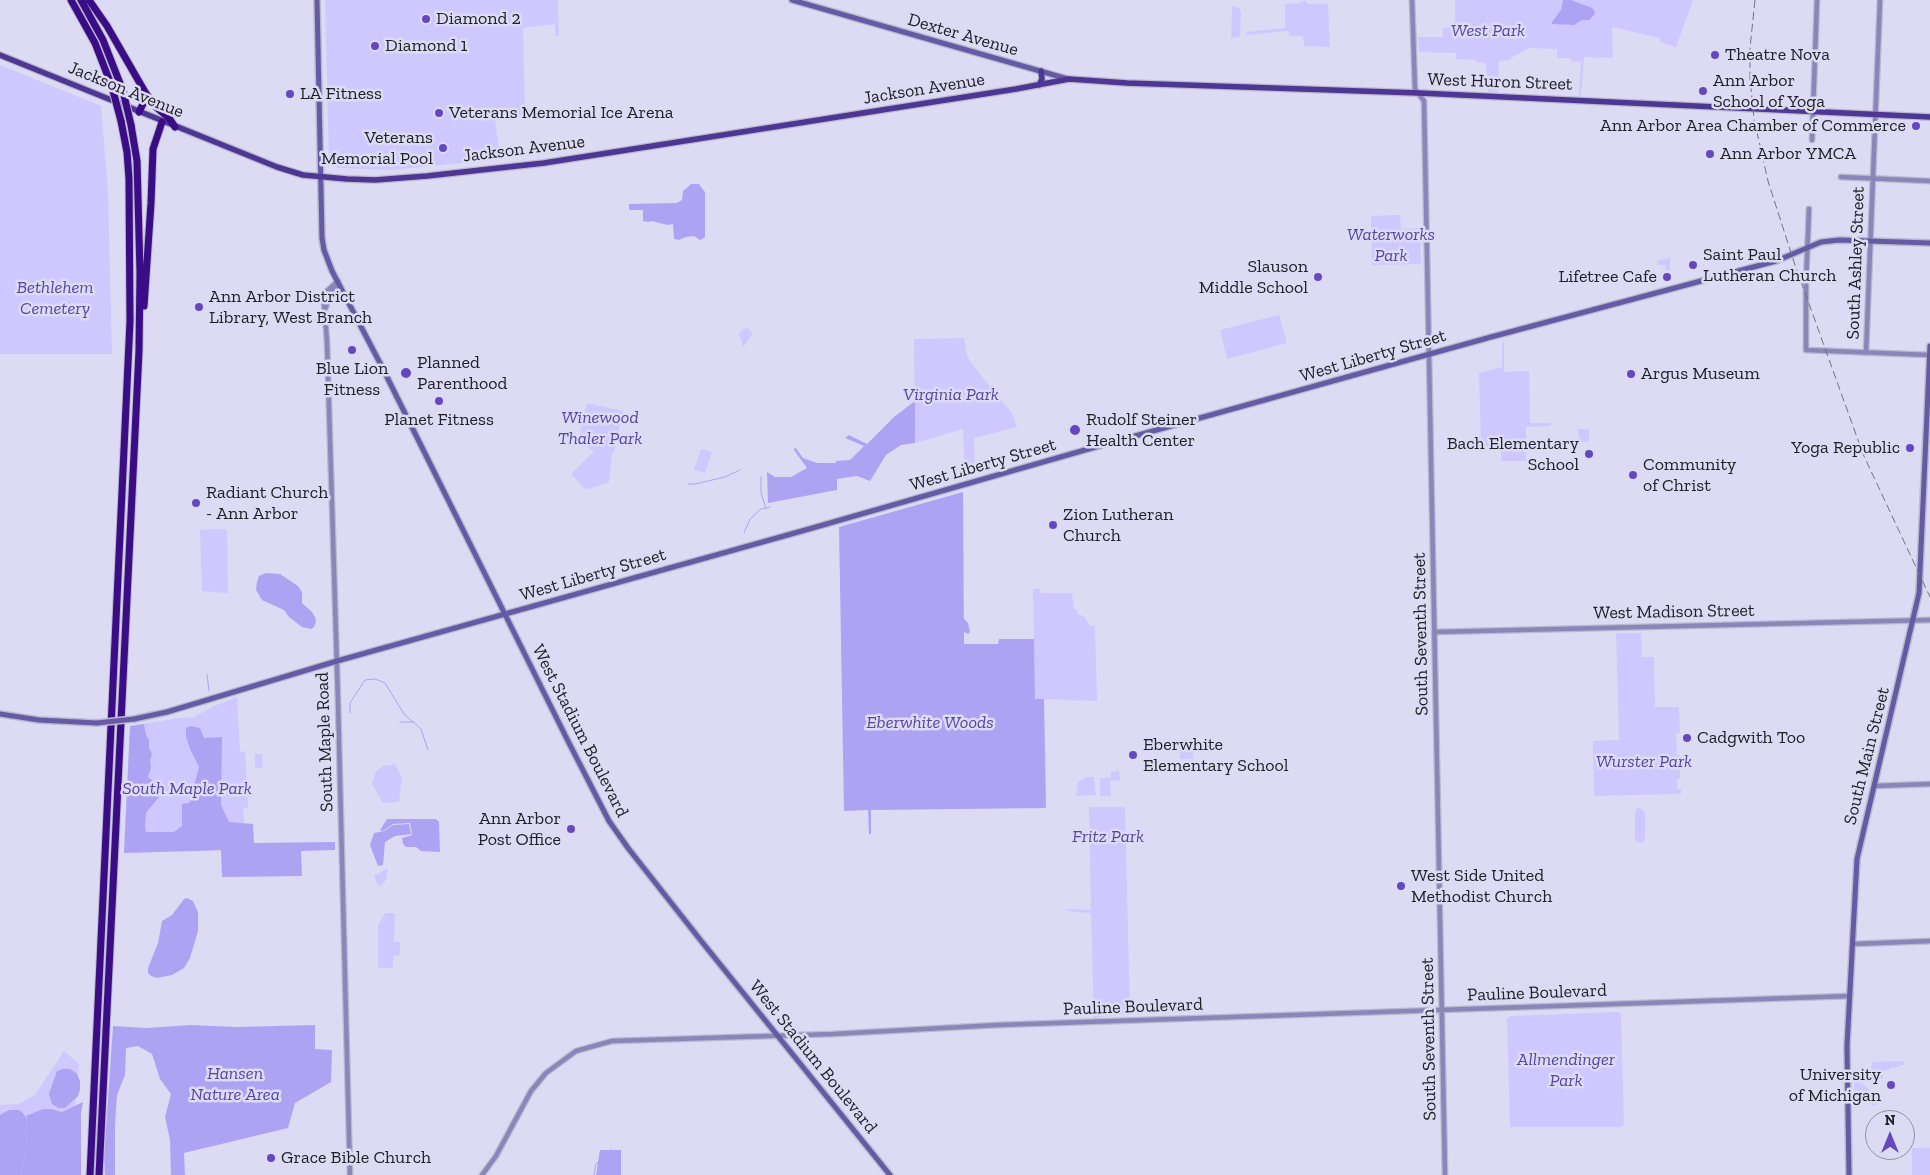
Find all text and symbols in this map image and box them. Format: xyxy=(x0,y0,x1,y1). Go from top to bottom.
place label: Diamond 2 xyxy=(436,8,521,30)
street label: Dexter Avenue xyxy=(905,9,1021,61)
marker: Diamond 2 xyxy=(420,13,432,25)
park label: West Park xyxy=(1451,20,1525,42)
place label: Diamond 1 xyxy=(385,35,467,57)
marker: Diamond 1 xyxy=(369,40,381,52)
place label: Theatre Nova xyxy=(1725,44,1830,66)
marker: Theatre Nova xyxy=(1709,49,1721,61)
street label: Jackson Avenue xyxy=(65,57,187,123)
street label: Jackson Avenue xyxy=(862,69,986,109)
street label: West Huron Street xyxy=(1427,69,1573,95)
place label: Ann Arbor School of Yoga xyxy=(1713,70,1825,112)
place label: LA Fitness xyxy=(300,83,382,105)
marker: Ann Arbor School of Yoga xyxy=(1697,85,1709,97)
marker: LA Fitness xyxy=(284,88,296,100)
place label: Veterans Memorial Ice Arena xyxy=(449,102,673,124)
marker: Veterans Memorial Ice Arena xyxy=(433,107,445,119)
place label: Ann Arbor Area Chamber of Commerce xyxy=(1600,115,1906,137)
marker: Ann Arbor Area Chamber of Commerce xyxy=(1910,120,1922,132)
place label: Veterans Memorial Pool xyxy=(321,127,433,170)
street label: Jackson Avenue xyxy=(462,131,586,167)
marker: Veterans Memorial Pool xyxy=(437,142,449,154)
place label: Ann Arbor YMCA xyxy=(1720,143,1856,165)
marker: Ann Arbor YMCA xyxy=(1704,148,1716,160)
street label: South Ashley Street xyxy=(1843,186,1869,340)
park label: Waterworks Park xyxy=(1347,224,1435,266)
place label: Saint Paul Lutheran Church xyxy=(1703,244,1836,286)
place label: Slauson Middle School xyxy=(1199,256,1308,298)
marker: Saint Paul Lutheran Church xyxy=(1687,259,1699,271)
place label: Lifetree Cafe xyxy=(1558,266,1657,288)
marker: Slauson Middle School xyxy=(1312,271,1324,283)
marker: Lifetree Cafe xyxy=(1661,271,1673,283)
park label: Bethlehem Cemetery xyxy=(16,277,94,320)
place label: Ann Arbor District Library, West Branch xyxy=(209,286,372,328)
marker: Ann Arbor District Library, West Branch xyxy=(193,301,205,313)
street label: West Liberty Street xyxy=(1297,325,1449,387)
marker: Blue Lion Fitness xyxy=(346,344,358,356)
place label: Planned Parenthood xyxy=(417,352,507,394)
place label: Blue Lion Fitness xyxy=(316,358,388,400)
place label: Argus Museum xyxy=(1641,363,1760,385)
marker: Planned Parenthood xyxy=(399,366,413,380)
marker: Argus Museum xyxy=(1625,368,1637,380)
park label: Virginia Park xyxy=(903,384,999,406)
marker: Planet Fitness xyxy=(433,395,445,407)
park label: Winewood Thaler Park xyxy=(558,407,642,449)
place label: Planet Fitness xyxy=(384,409,494,431)
place label: Rudolf Steiner Health Center xyxy=(1086,409,1197,452)
marker: Rudolf Steiner Health Center xyxy=(1068,423,1082,437)
place label: Bach Elementary School xyxy=(1447,433,1579,476)
street label: West Liberty Street xyxy=(907,434,1059,496)
place label: Yoga Republic xyxy=(1791,437,1900,459)
marker: Yoga Republic xyxy=(1904,442,1916,454)
marker: Bach Elementary School xyxy=(1583,448,1595,460)
place label: Community of Christ xyxy=(1643,454,1736,496)
marker: Community of Christ xyxy=(1627,469,1639,481)
place label: Radiant Church - Ann Arbor xyxy=(206,482,328,524)
marker: Radiant Church - Ann Arbor xyxy=(190,497,202,509)
place label: Zion Lutheran Church xyxy=(1063,504,1174,546)
marker: Zion Lutheran Church xyxy=(1047,519,1059,531)
street label: West Liberty Street xyxy=(517,544,669,606)
street label: South Seventh Street xyxy=(1409,552,1433,716)
street label: West Madison Street xyxy=(1593,600,1755,624)
street label: West Stadium Boulevard xyxy=(527,641,633,821)
street label: South Maple Road xyxy=(312,672,338,812)
street label: South Main Street xyxy=(1839,685,1895,827)
park label: Eberwhite Woods xyxy=(866,712,994,734)
place label: Cadgwith Too xyxy=(1697,727,1805,749)
marker: Cadgwith Too xyxy=(1681,732,1693,744)
place label: Eberwhite Elementary School xyxy=(1143,734,1289,776)
marker: Eberwhite Elementary School xyxy=(1127,749,1139,761)
park label: Wurster Park xyxy=(1596,751,1692,773)
park label: South Maple Park xyxy=(122,778,252,800)
place label: Ann Arbor Post Office xyxy=(478,808,561,851)
marker: Ann Arbor Post Office xyxy=(565,823,577,835)
park label: Fritz Park xyxy=(1072,826,1144,848)
place label: West Side United Methodist Church xyxy=(1411,865,1552,908)
marker: West Side United Methodist Church xyxy=(1395,880,1407,892)
street label: South Seventh Street xyxy=(1417,957,1441,1121)
street label: West Stadium Boulevard xyxy=(744,976,882,1138)
street label: Pauline Boulevard xyxy=(1467,980,1607,1006)
street label: Pauline Boulevard xyxy=(1063,994,1203,1020)
park label: Allmendinger Park xyxy=(1517,1049,1615,1092)
park label: Hansen Nature Area xyxy=(190,1063,280,1106)
place label: University of Michigan xyxy=(1789,1064,1881,1106)
marker: University of Michigan xyxy=(1885,1079,1897,1091)
north arrow xyxy=(1865,1110,1915,1160)
text: N xyxy=(1885,1112,1895,1129)
place label: Grace Bible Church xyxy=(281,1147,431,1169)
marker: Grace Bible Church xyxy=(265,1152,277,1164)

